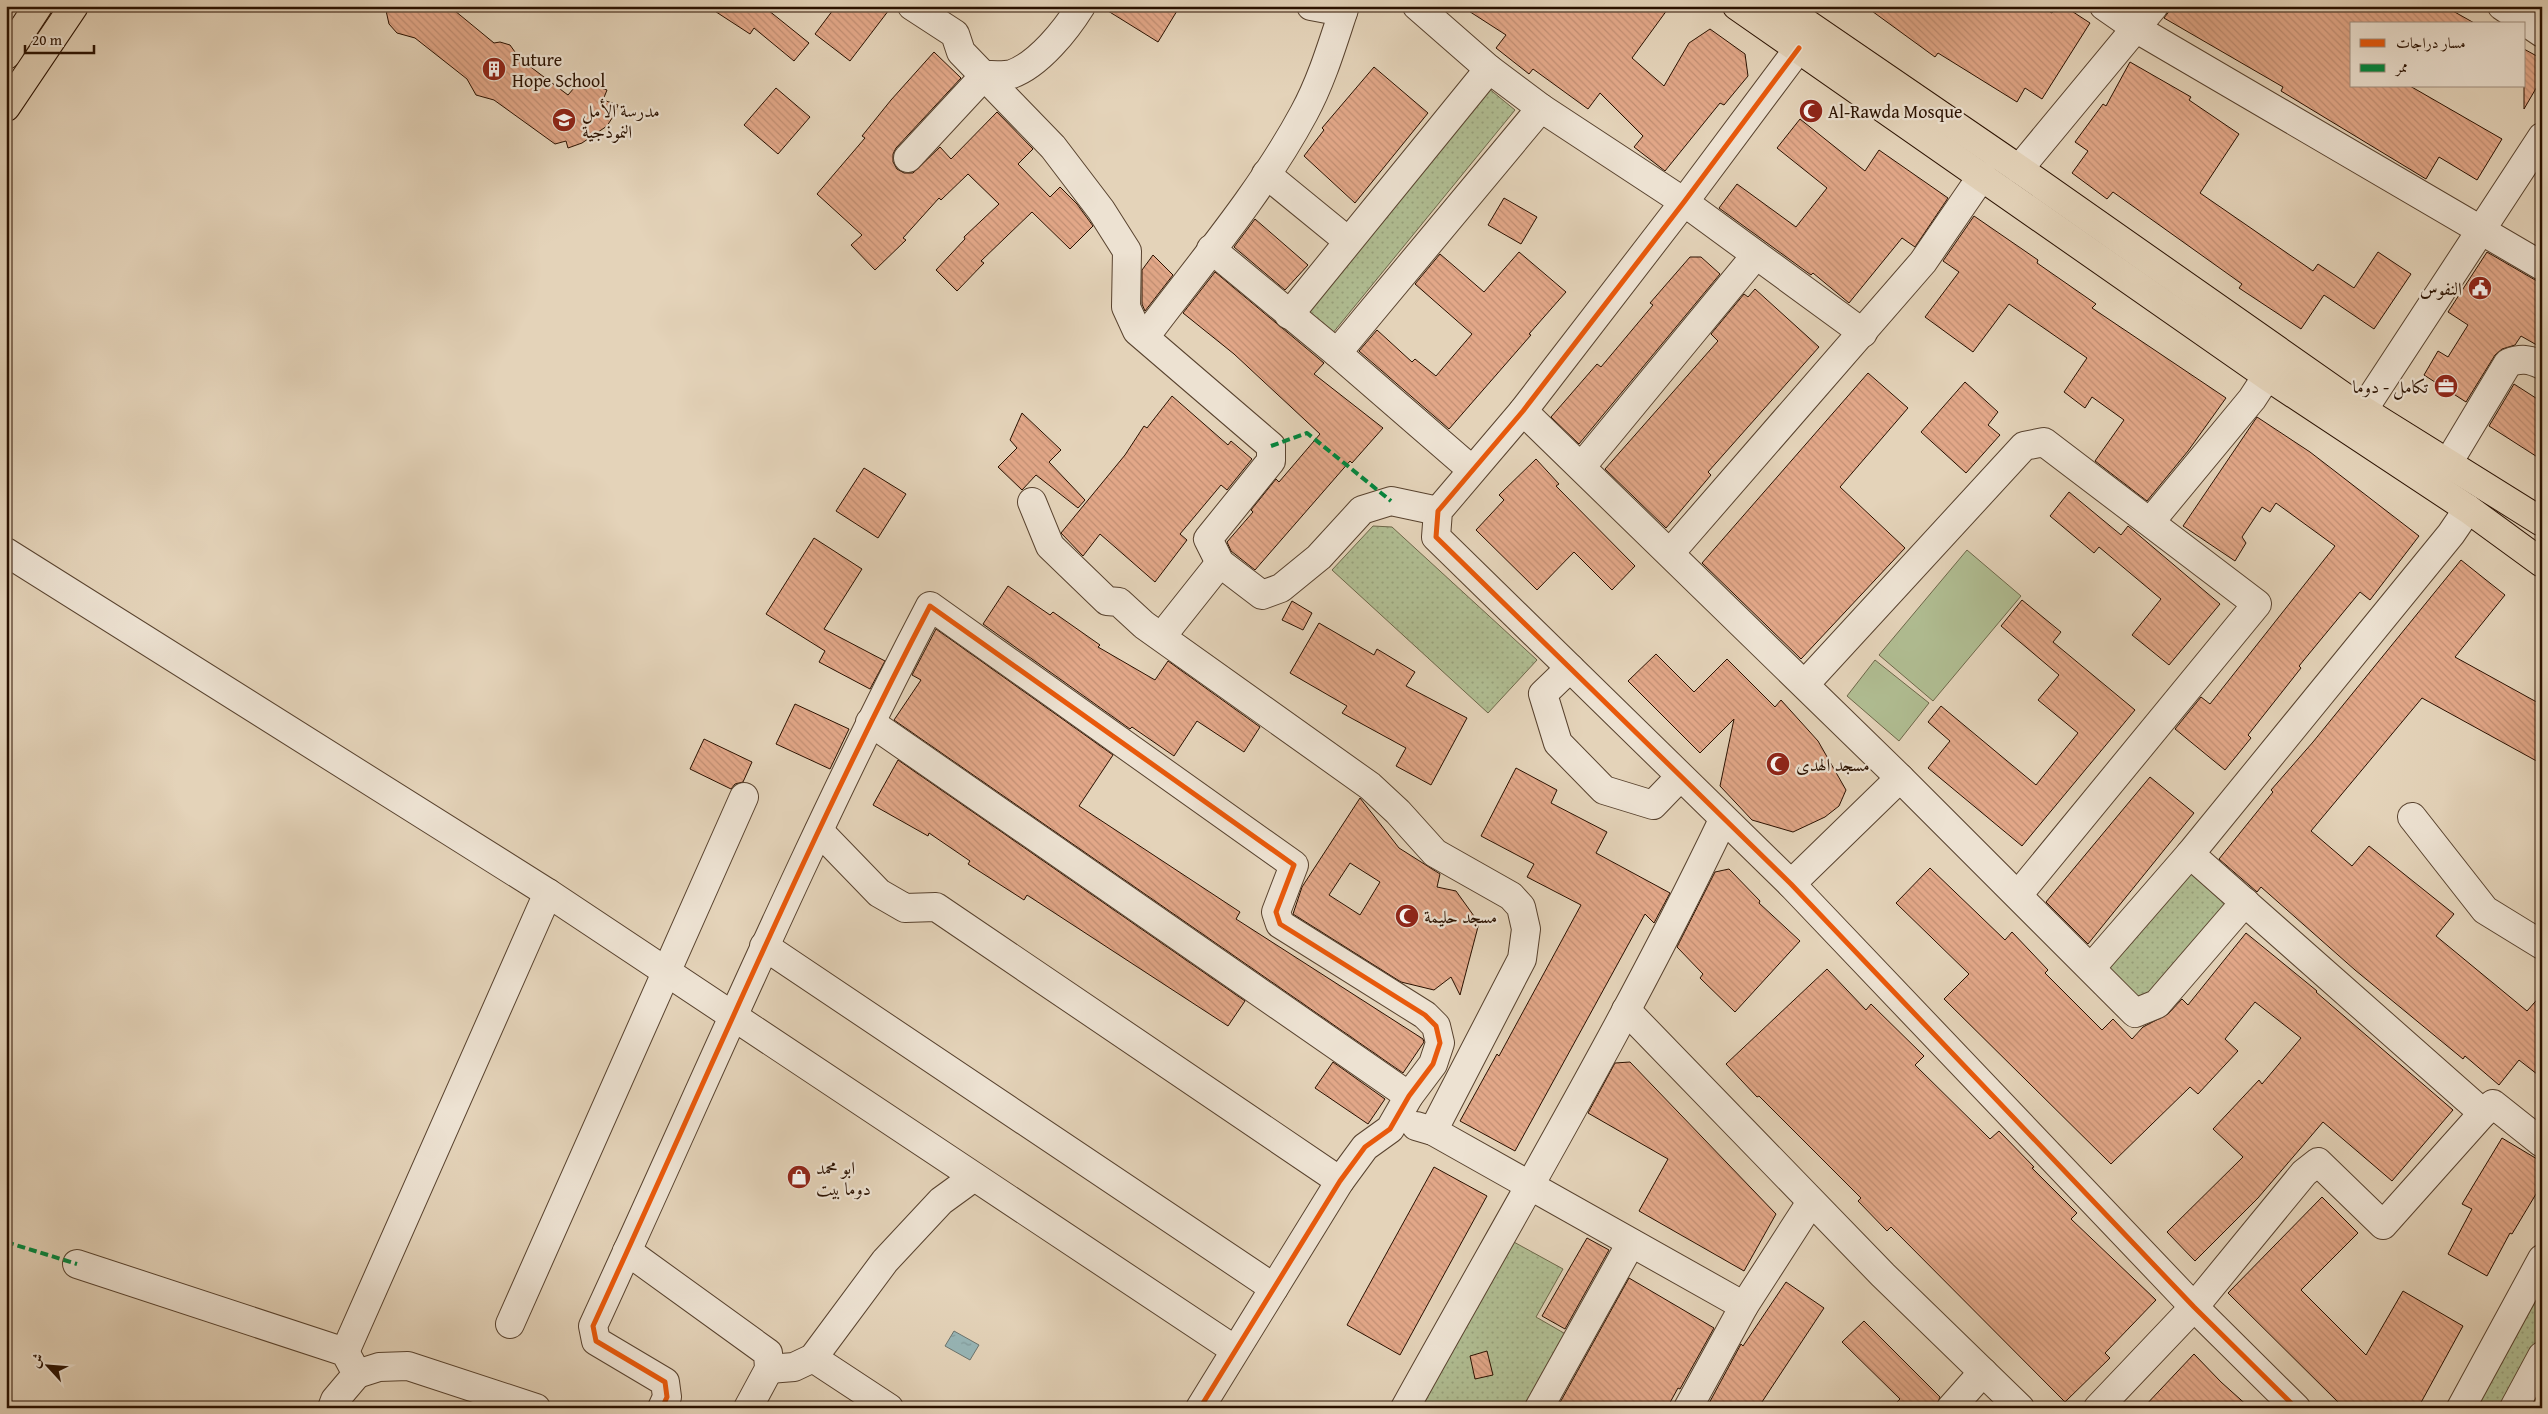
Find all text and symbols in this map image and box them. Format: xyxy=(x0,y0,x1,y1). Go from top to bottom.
scale bar xyxy=(25,22,94,54)
legend xyxy=(2350,22,2526,88)
text: 20 m xyxy=(32,29,63,50)
text: مسار دراجات xyxy=(2396,32,2465,53)
place label: Future Hope School xyxy=(512,46,605,94)
building icon: Future Hope School xyxy=(481,56,507,82)
text: ممر xyxy=(2394,56,2408,77)
place label: مدرسة الأمل النموذجية xyxy=(582,97,660,145)
mosque icon: Al-Rawda Mosque xyxy=(1798,98,1824,124)
place label: Al-Rawda Mosque xyxy=(1828,98,1962,125)
school or university icon: مدرسة الأمل النموذجية xyxy=(551,107,577,133)
place label: النفوس xyxy=(2420,275,2462,302)
public building icon: النفوس xyxy=(2467,275,2493,301)
place label: تكامل - دوما xyxy=(2353,373,2429,400)
office icon: تكامل - دوما xyxy=(2433,373,2459,399)
mosque icon: مسجد الهدى xyxy=(1765,751,1791,777)
place label: مسجد الهدى xyxy=(1796,751,1870,778)
mosque icon: مسجد حليمة xyxy=(1394,903,1420,929)
place label: مسجد حليمة xyxy=(1424,903,1497,930)
place label: ابو محمد دوما بيت xyxy=(816,1154,871,1202)
shop icon: ابو محمد دوما بيت xyxy=(786,1164,812,1190)
north arrow xyxy=(22,1342,72,1392)
text: ش xyxy=(24,1350,48,1371)

